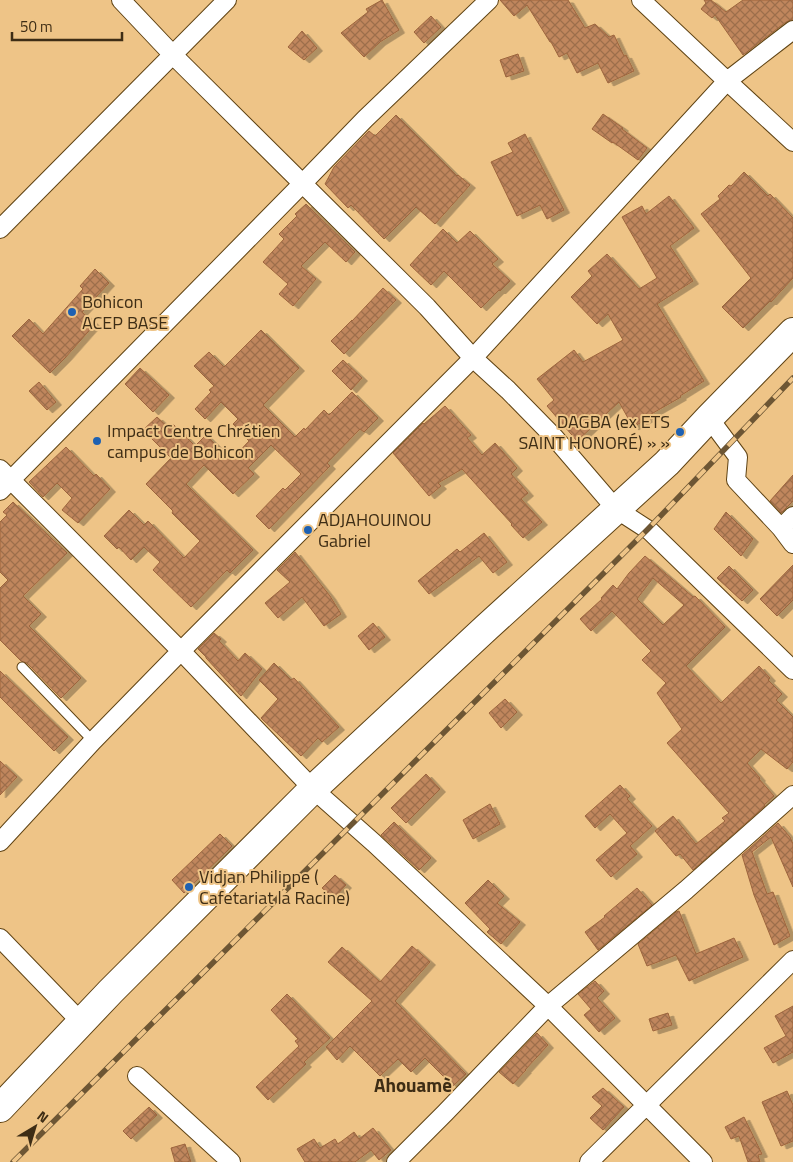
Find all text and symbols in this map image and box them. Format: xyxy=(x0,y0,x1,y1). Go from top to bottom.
scale bar xyxy=(12,10,122,42)
text: 50 m xyxy=(20,15,53,38)
place label: Bohicon ACEP BASE xyxy=(82,288,168,336)
marker: Bohicon ACEP BASE xyxy=(66,306,78,318)
place label: DAGBA (ex ETS SAINT HONORÉ) » » xyxy=(518,408,670,456)
place label: Impact Centre Chrétien campus de Bohicon xyxy=(107,417,280,465)
marker: DAGBA (ex ETS SAINT HONORÉ) » » xyxy=(674,426,686,438)
marker: Impact Centre Chrétien campus de Bohicon xyxy=(91,435,103,447)
place label: ADJAHOUINOU Gabriel xyxy=(318,506,432,554)
marker: ADJAHOUINOU Gabriel xyxy=(302,524,314,536)
place label: Vidjan Philippe ( Cafetariat la Racine) xyxy=(199,863,350,911)
marker: Vidjan Philippe ( Cafetariat la Racine) xyxy=(183,881,195,893)
district label: Ahouamè xyxy=(374,1070,452,1099)
north arrow xyxy=(10,1102,60,1152)
text: N xyxy=(33,1105,54,1128)

